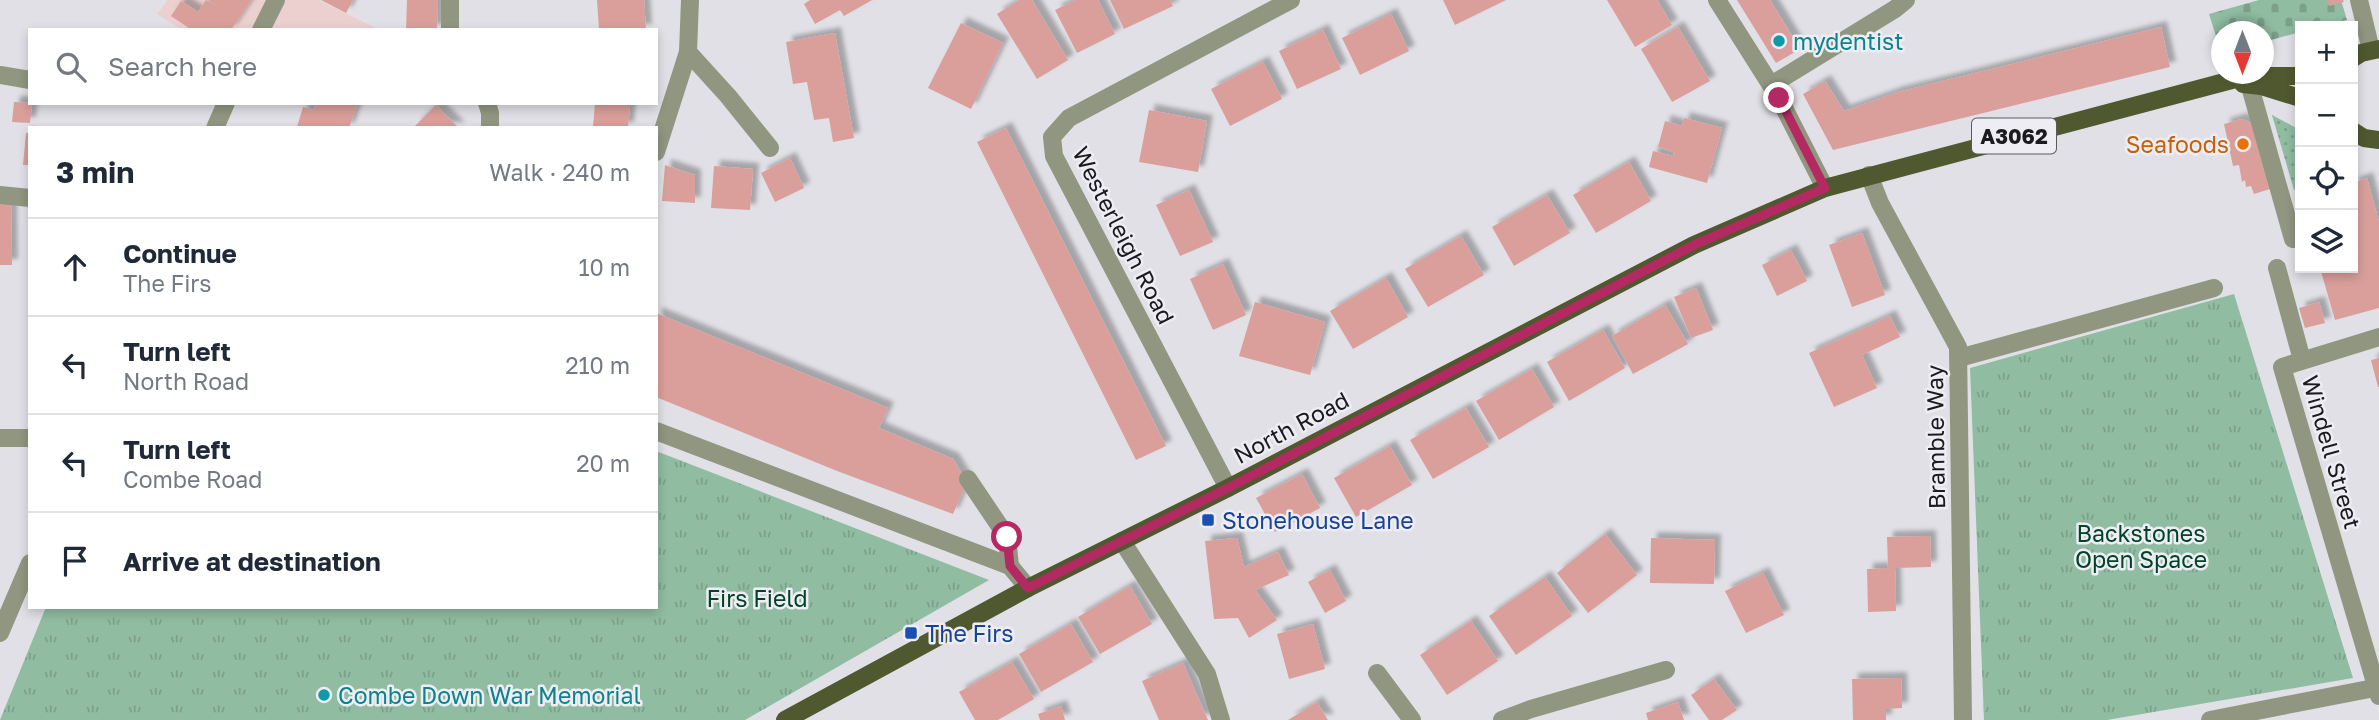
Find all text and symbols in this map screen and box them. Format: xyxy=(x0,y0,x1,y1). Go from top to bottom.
north arrow xyxy=(2211,21,2274,84)
map controls xyxy=(2295,21,2358,273)
button: + xyxy=(2295,21,2358,84)
place label: mydentist xyxy=(1793,27,1903,55)
search box xyxy=(28,28,658,105)
marker: mydentist xyxy=(1771,33,1787,49)
icon: search xyxy=(52,48,90,86)
text: Search here xyxy=(108,51,257,82)
route end xyxy=(1763,82,1794,113)
button: − xyxy=(2295,84,2358,147)
road number: A3062 xyxy=(1972,118,2056,154)
place label: Seafoods xyxy=(2126,130,2229,158)
marker: Seafoods xyxy=(2235,136,2251,152)
street label: Westerleigh Road xyxy=(1067,142,1181,328)
button: locate xyxy=(2295,147,2358,210)
text: 3 min xyxy=(56,154,134,190)
text: Walk · 240 m xyxy=(489,158,630,186)
button: layers xyxy=(2295,210,2358,273)
text: Continue xyxy=(123,238,237,269)
icon: ahead xyxy=(56,248,94,286)
text: 10 m xyxy=(578,253,630,281)
text: The Firs xyxy=(123,269,212,297)
text: Turn left xyxy=(123,336,231,367)
icon: left xyxy=(56,346,94,384)
text: 210 m xyxy=(565,351,630,379)
street label: Bramble Way xyxy=(1920,364,1950,509)
text: North Road xyxy=(123,367,249,395)
street label: Windell Street xyxy=(2297,372,2367,532)
street label: North Road xyxy=(1229,385,1353,469)
text: Turn left xyxy=(123,434,231,465)
icon: left xyxy=(56,444,94,482)
text: 20 m xyxy=(576,449,630,477)
text: Combe Road xyxy=(123,465,262,493)
place label: Stonehouse Lane xyxy=(1222,506,1414,534)
marker: Stonehouse Lane xyxy=(1200,512,1216,528)
park label: Backstones Open Space xyxy=(2075,519,2207,573)
route start xyxy=(991,521,1022,552)
icon: arrive xyxy=(56,542,94,580)
text: Arrive at destination xyxy=(123,546,381,577)
park label: Firs Field xyxy=(706,584,808,612)
place label: The Firs xyxy=(925,619,1014,647)
marker: The Firs xyxy=(903,625,919,641)
place label: Combe Down War Memorial xyxy=(338,681,641,709)
marker: Combe Down War Memorial xyxy=(316,687,332,703)

